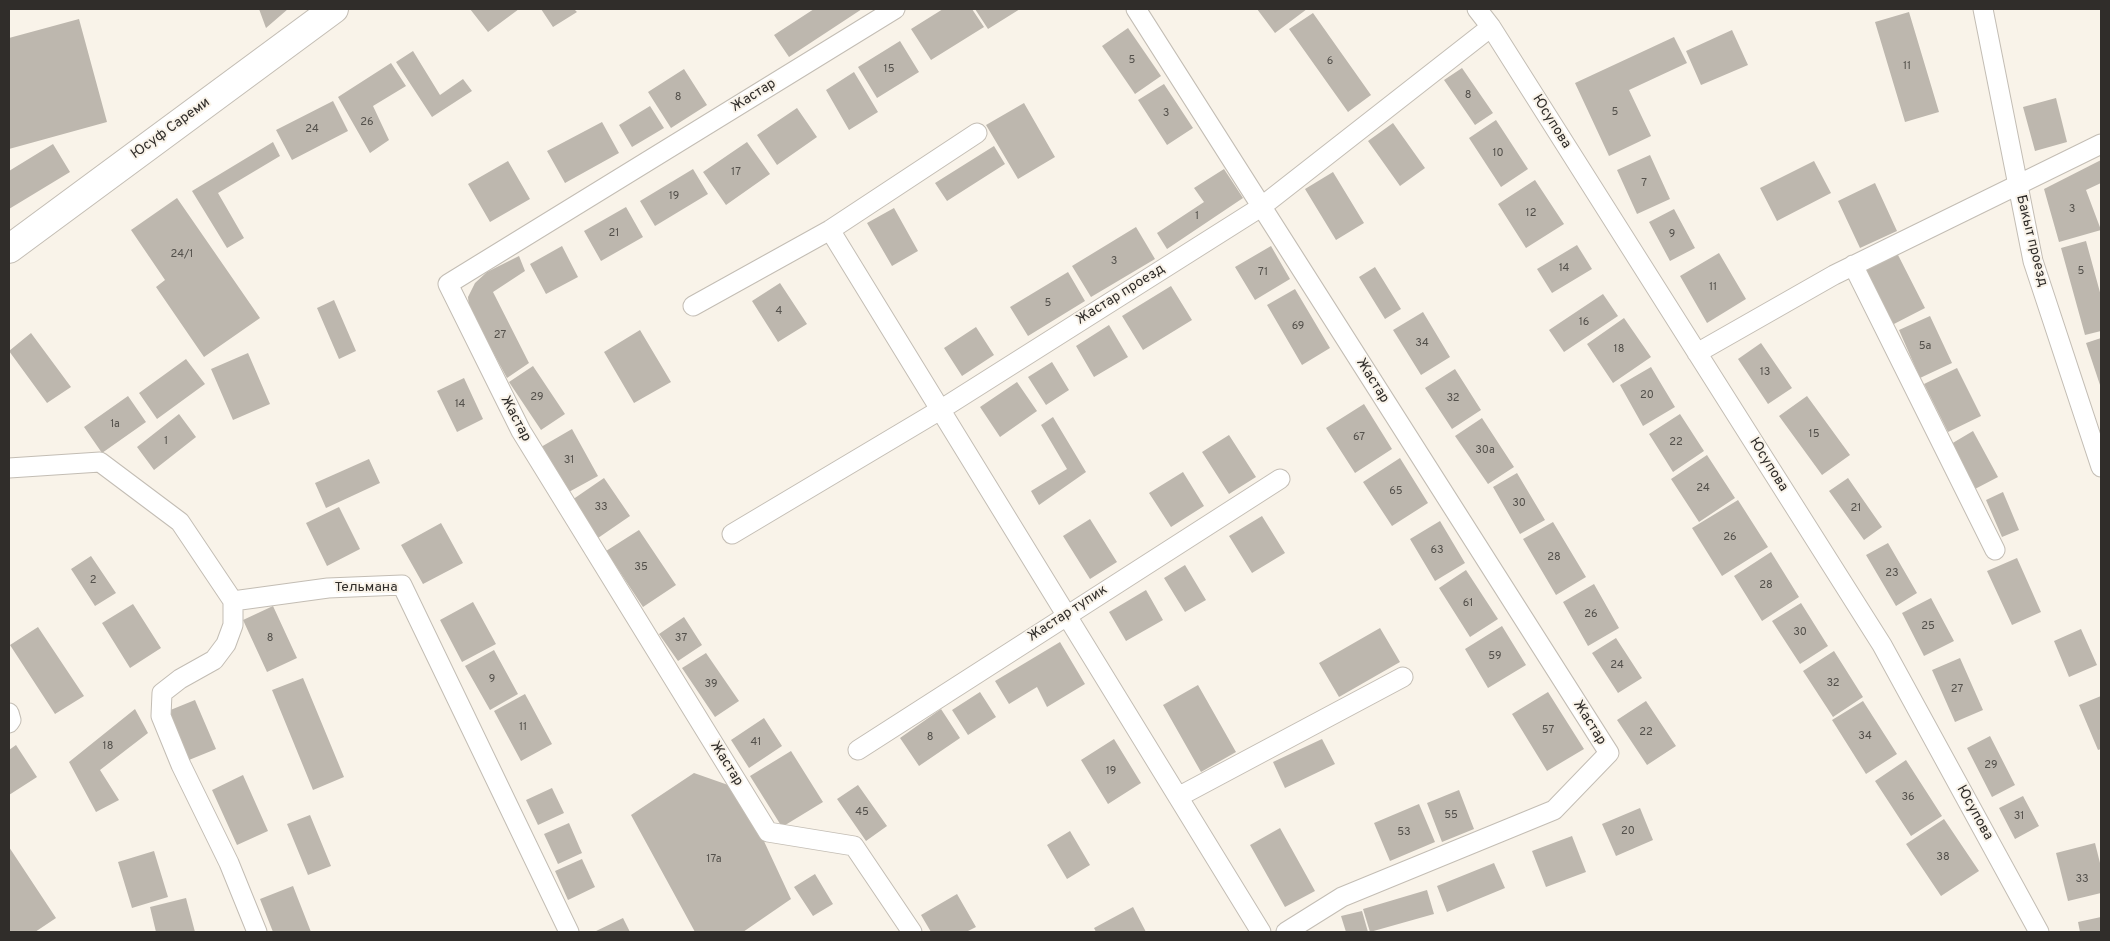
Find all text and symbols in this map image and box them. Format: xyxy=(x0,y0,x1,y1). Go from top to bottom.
house number: 5 xyxy=(1129,54,1135,68)
house number: 6 xyxy=(1327,55,1333,69)
house number: 11 xyxy=(1903,60,1911,74)
house number: 15 xyxy=(884,63,894,77)
street label: Жастар xyxy=(729,76,779,116)
house number: 8 xyxy=(1465,89,1471,103)
house number: 8 xyxy=(675,91,681,105)
street label: Юсупова xyxy=(1528,92,1574,152)
street label: Юсуф Сареми xyxy=(128,95,214,163)
house number: 5 xyxy=(1612,106,1618,120)
house number: 3 xyxy=(1163,107,1169,121)
house number: 26 xyxy=(360,116,374,130)
house number: 24 xyxy=(305,123,319,137)
house number: 10 xyxy=(1492,147,1504,161)
house number: 17 xyxy=(731,166,741,180)
house number: 7 xyxy=(1641,177,1647,191)
house number: 19 xyxy=(669,190,679,204)
street label: Бакыт проезд xyxy=(2011,193,2051,289)
house number: 3 xyxy=(2069,203,2075,217)
house number: 12 xyxy=(1526,207,1536,221)
house number: 1 xyxy=(1195,210,1199,224)
house number: 21 xyxy=(609,227,619,241)
house number: 9 xyxy=(1669,228,1675,242)
house number: 24/1 xyxy=(171,248,193,262)
house number: 3 xyxy=(1111,255,1117,269)
street label: Жастар проезд xyxy=(1074,261,1168,329)
house number: 14 xyxy=(1559,262,1569,276)
house number: 5 xyxy=(2078,265,2084,279)
house number: 71 xyxy=(1258,266,1268,280)
house number: 11 xyxy=(1709,281,1717,295)
house number: 5 xyxy=(1045,297,1051,311)
house number: 4 xyxy=(776,305,782,319)
house number: 16 xyxy=(1579,316,1589,330)
house number: 69 xyxy=(1292,320,1304,334)
house number: 27 xyxy=(494,329,506,343)
house number: 34 xyxy=(1415,337,1429,351)
house number: 5а xyxy=(1919,340,1931,354)
house number: 18 xyxy=(1614,343,1624,357)
street label: Жастар xyxy=(1352,356,1392,406)
house number: 13 xyxy=(1760,366,1770,380)
house number: 20 xyxy=(1640,389,1654,403)
house number: 29 xyxy=(530,391,544,405)
house number: 32 xyxy=(1446,392,1460,406)
street label: Жастар xyxy=(496,393,534,445)
house number: 14 xyxy=(455,398,465,412)
house number: 1а xyxy=(110,418,120,432)
house number: 15 xyxy=(1809,428,1819,442)
house number: 67 xyxy=(1353,431,1365,445)
house number: 1 xyxy=(164,435,168,449)
street label: Юсупова xyxy=(1745,435,1791,495)
house number: 22 xyxy=(1669,436,1683,450)
house number: 30а xyxy=(1475,444,1495,458)
house number: 31 xyxy=(564,454,574,468)
house number: 24 xyxy=(1696,482,1710,496)
house number: 65 xyxy=(1389,485,1403,499)
house number: 30 xyxy=(1512,497,1526,511)
house number: 33 xyxy=(594,501,608,515)
house number: 21 xyxy=(1851,502,1861,516)
house number: 26 xyxy=(1723,531,1737,545)
house number: 63 xyxy=(1430,544,1444,558)
house number: 28 xyxy=(1547,551,1561,565)
house number: 35 xyxy=(634,561,648,575)
house number: 23 xyxy=(1885,567,1899,581)
house number: 2 xyxy=(90,574,96,588)
house number: 28 xyxy=(1759,579,1773,593)
street label: Тельмана xyxy=(334,580,398,596)
street label: Жастар тупик xyxy=(1025,582,1111,646)
house number: 61 xyxy=(1463,597,1473,611)
house number: 26 xyxy=(1584,608,1598,622)
house number: 25 xyxy=(1921,620,1935,634)
house number: 30 xyxy=(1793,626,1807,640)
house number: 8 xyxy=(267,632,273,646)
house number: 37 xyxy=(675,632,687,646)
house number: 59 xyxy=(1488,650,1502,664)
house number: 24 xyxy=(1610,659,1624,673)
house number: 9 xyxy=(489,673,495,687)
house number: 32 xyxy=(1826,677,1840,691)
house number: 39 xyxy=(705,678,717,692)
house number: 27 xyxy=(1951,683,1963,697)
street label: Жастар xyxy=(1569,698,1609,748)
house number: 11 xyxy=(519,721,527,735)
house number: 57 xyxy=(1542,724,1554,738)
house number: 22 xyxy=(1639,726,1653,740)
house number: 34 xyxy=(1858,730,1872,744)
house number: 8 xyxy=(927,731,933,745)
house number: 41 xyxy=(751,736,761,750)
street label: Жастар xyxy=(706,739,746,789)
house number: 18 xyxy=(103,740,113,754)
house number: 29 xyxy=(1984,759,1998,773)
house number: 19 xyxy=(1106,765,1116,779)
street label: Юсупова xyxy=(1952,783,1996,843)
house number: 36 xyxy=(1901,791,1915,805)
house number: 45 xyxy=(855,806,869,820)
house number: 55 xyxy=(1444,809,1458,823)
house number: 31 xyxy=(2014,810,2024,824)
house number: 20 xyxy=(1621,825,1635,839)
house number: 53 xyxy=(1397,826,1411,840)
house number: 38 xyxy=(1936,851,1950,865)
house number: 17a xyxy=(706,853,722,867)
house number: 33 xyxy=(2075,873,2089,887)

